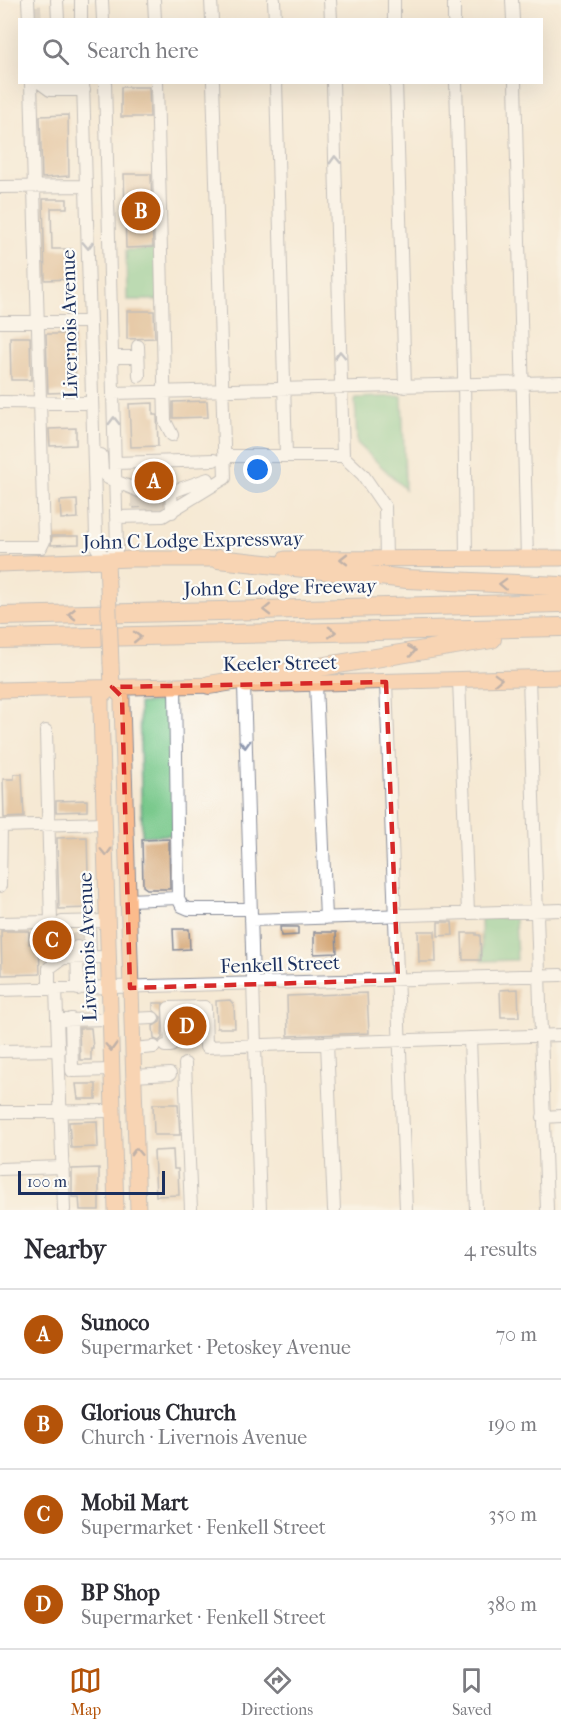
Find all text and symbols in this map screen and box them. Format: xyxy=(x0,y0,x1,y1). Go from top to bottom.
search box xyxy=(18,18,543,84)
icon: search xyxy=(39,35,72,68)
text: Search here xyxy=(87,38,199,64)
one-way arrow xyxy=(329,156,341,165)
pin: B xyxy=(122,188,160,234)
one-way arrow xyxy=(82,240,94,249)
street label: Livernois Avenue xyxy=(57,249,82,399)
one-way arrow xyxy=(334,351,347,360)
one-way arrow xyxy=(107,417,120,426)
your location xyxy=(243,455,272,484)
pin: A xyxy=(134,458,174,504)
street label: John C Lodge Expressway xyxy=(80,527,305,554)
one-way arrow xyxy=(340,553,349,565)
street label: John C Lodge Freeway xyxy=(181,574,378,601)
one-way arrow xyxy=(498,577,507,590)
one-way arrow xyxy=(263,604,272,616)
one-way arrow xyxy=(68,608,77,620)
one-way arrow xyxy=(327,626,336,639)
one-way arrow xyxy=(132,630,141,643)
one-way arrow xyxy=(407,646,416,658)
street label: Keeler Street xyxy=(222,651,338,676)
one-way arrow xyxy=(494,672,503,685)
one-way arrow xyxy=(239,739,252,748)
one-way arrow xyxy=(99,847,112,856)
street label: Livernois Avenue xyxy=(73,872,102,1022)
pin: C xyxy=(32,918,72,962)
street label: Fenkell Street xyxy=(220,951,340,978)
pin: D xyxy=(168,1004,207,1048)
one-way arrow xyxy=(105,1042,117,1051)
one-way arrow xyxy=(129,1147,142,1156)
scale bar xyxy=(18,1168,165,1196)
text: 100 m xyxy=(27,1172,67,1191)
text: Nearby xyxy=(24,1234,106,1265)
text: 4 results xyxy=(464,1238,537,1261)
text: Sunoco xyxy=(81,1310,149,1336)
text: A xyxy=(37,1323,50,1346)
text: 70 m xyxy=(495,1323,537,1346)
text: Supermarket · Petoskey Avenue xyxy=(81,1336,351,1359)
text: Glorious Church xyxy=(81,1400,236,1426)
text: B xyxy=(37,1413,50,1436)
text: 190 m xyxy=(487,1413,537,1436)
text: Church · Livernois Avenue xyxy=(81,1426,307,1449)
text: Mobil Mart xyxy=(81,1490,188,1516)
text: C xyxy=(37,1503,50,1526)
text: 350 m xyxy=(488,1503,537,1526)
text: Supermarket · Fenkell Street xyxy=(81,1516,326,1539)
text: BP Shop xyxy=(81,1580,160,1606)
text: D xyxy=(36,1593,51,1616)
text: 380 m xyxy=(487,1593,537,1616)
text: Supermarket · Fenkell Street xyxy=(81,1606,326,1629)
tab: Map xyxy=(69,1664,102,1719)
tab: Directions xyxy=(241,1664,313,1719)
tab: Saved xyxy=(452,1664,492,1719)

